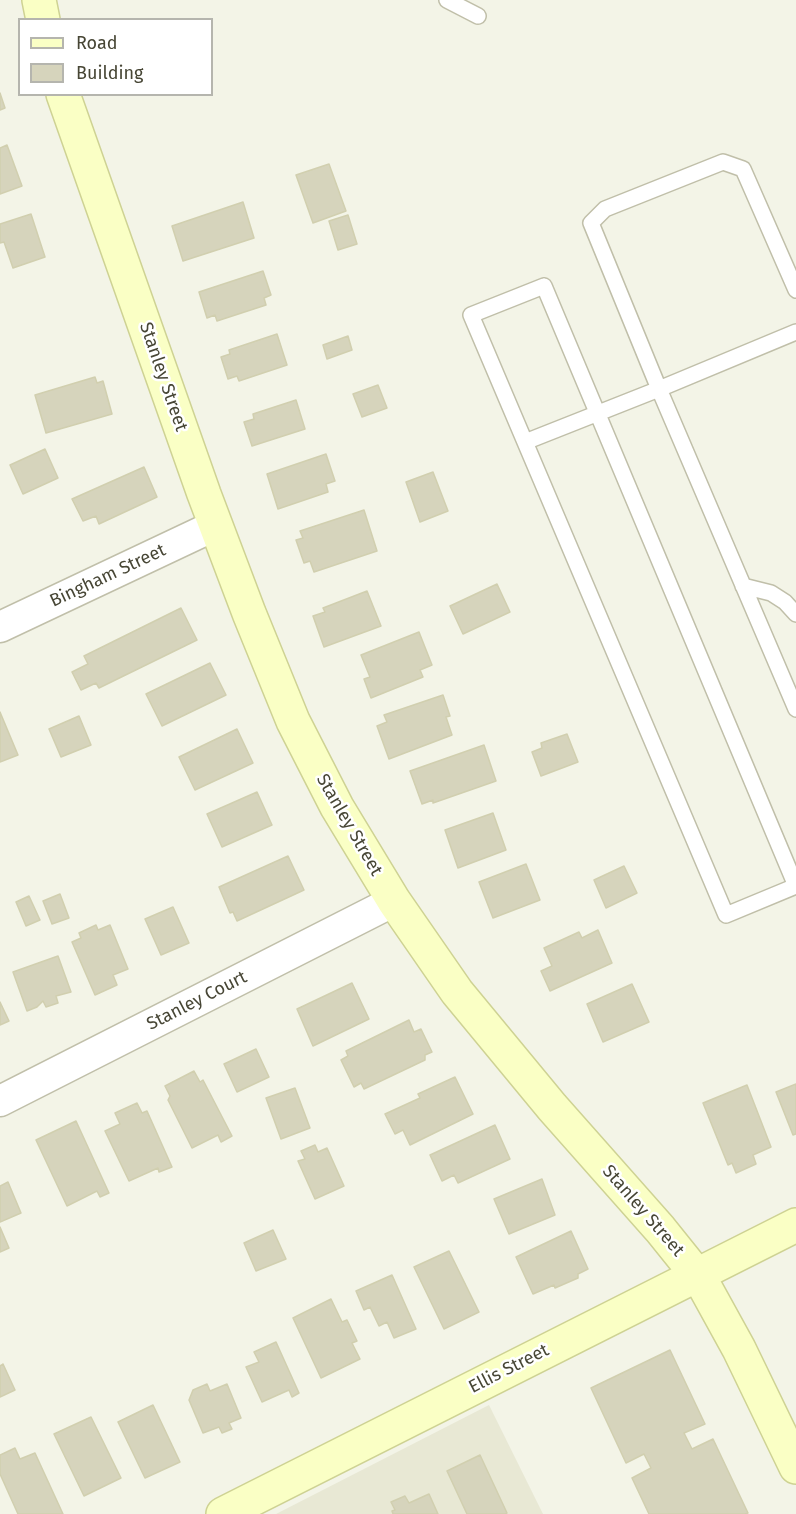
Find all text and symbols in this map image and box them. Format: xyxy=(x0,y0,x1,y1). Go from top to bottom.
legend xyxy=(18,18,213,96)
text: Road xyxy=(76,32,118,54)
text: Building xyxy=(76,62,143,84)
street label: Stanley Street xyxy=(134,320,192,434)
street label: Bingham Street xyxy=(47,540,169,612)
street label: Stanley Street xyxy=(311,770,387,880)
street label: Stanley Court xyxy=(143,967,251,1035)
street label: Stanley Street xyxy=(597,1161,689,1261)
street label: Ellis Street xyxy=(465,1340,553,1398)

